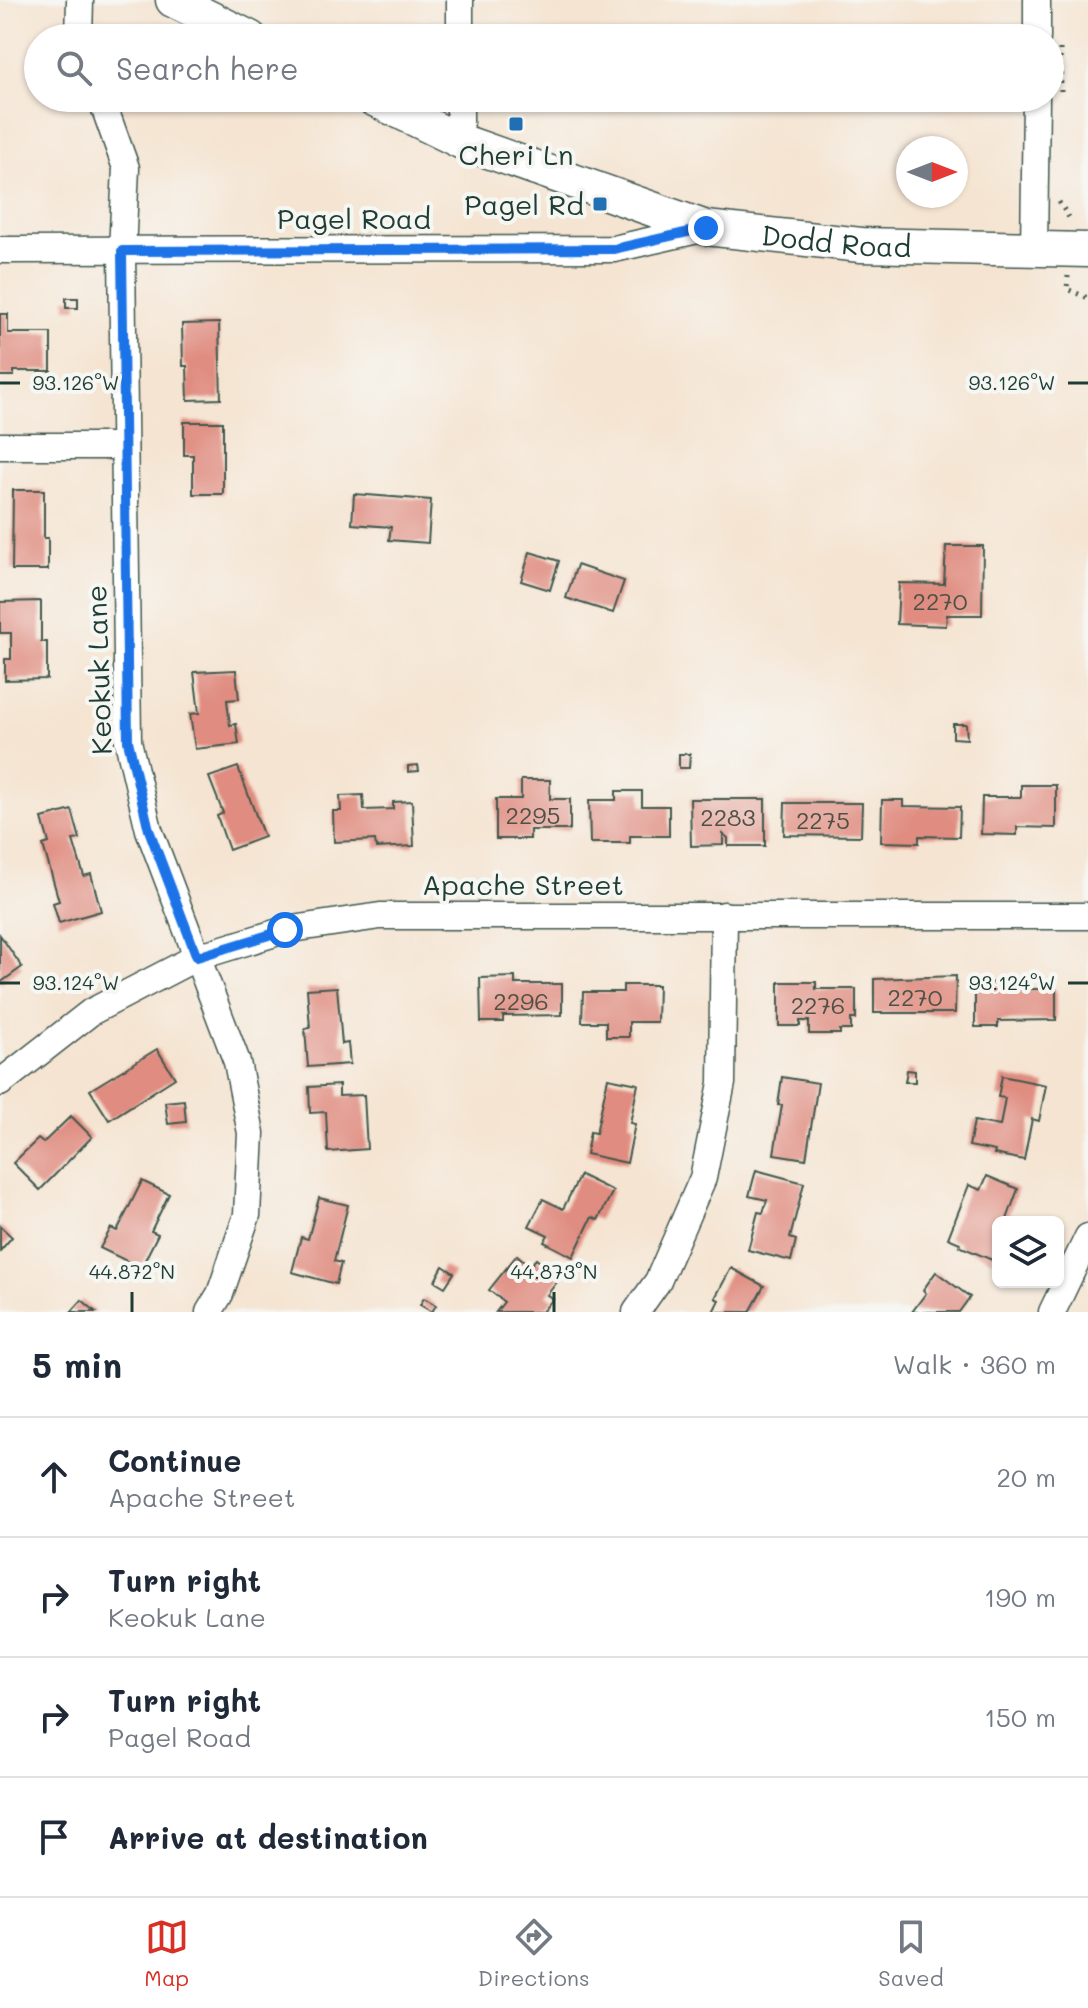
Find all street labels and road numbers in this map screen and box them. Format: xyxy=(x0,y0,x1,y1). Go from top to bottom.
street label: Pagel Road xyxy=(277,200,431,236)
street label: Dodd Road xyxy=(760,216,912,264)
street label: Keokuk Lane xyxy=(77,584,119,756)
street label: Apache Street xyxy=(422,866,624,902)

